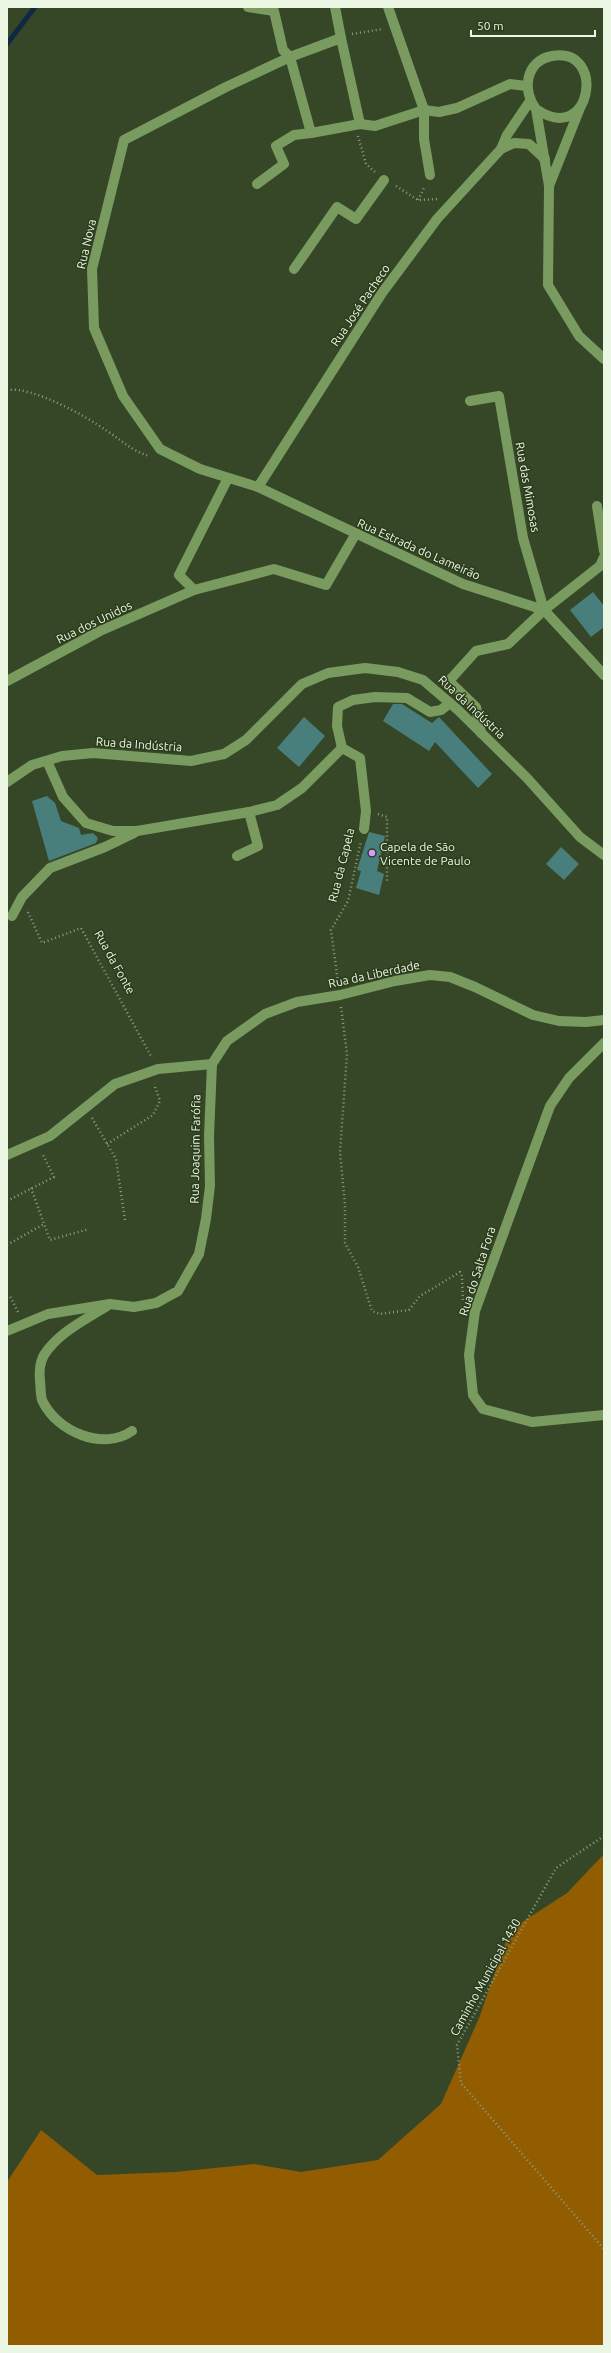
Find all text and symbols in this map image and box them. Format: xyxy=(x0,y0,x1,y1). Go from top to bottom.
scale bar xyxy=(471,12,595,38)
text: 50 m xyxy=(477,19,504,32)
street label: Rua Nova xyxy=(74,218,98,270)
street label: Rua José Pacheco xyxy=(328,262,392,348)
street label: Rua das Mimosas xyxy=(514,441,542,533)
street label: Rua Estrada do Lameirão xyxy=(355,516,483,582)
street label: Rua dos Unidos xyxy=(54,598,134,646)
street label: Rua da Indústria xyxy=(436,673,508,741)
street label: Rua da Indústria xyxy=(95,734,183,754)
street label: Rua da Capela xyxy=(326,827,356,903)
place label: Capela de São Vicente de Paulo xyxy=(380,840,471,867)
marker: Capela de São Vicente de Paulo xyxy=(367,848,377,858)
street label: Rua da Fonte xyxy=(92,928,138,996)
street label: Rua da Liberdade xyxy=(327,958,421,990)
street label: Rua Joaquim Farófia xyxy=(188,1094,202,1204)
street label: Rua do Salta Fora xyxy=(456,1225,498,1317)
street label: Caminho Municipal 1430 xyxy=(447,1916,523,2038)

